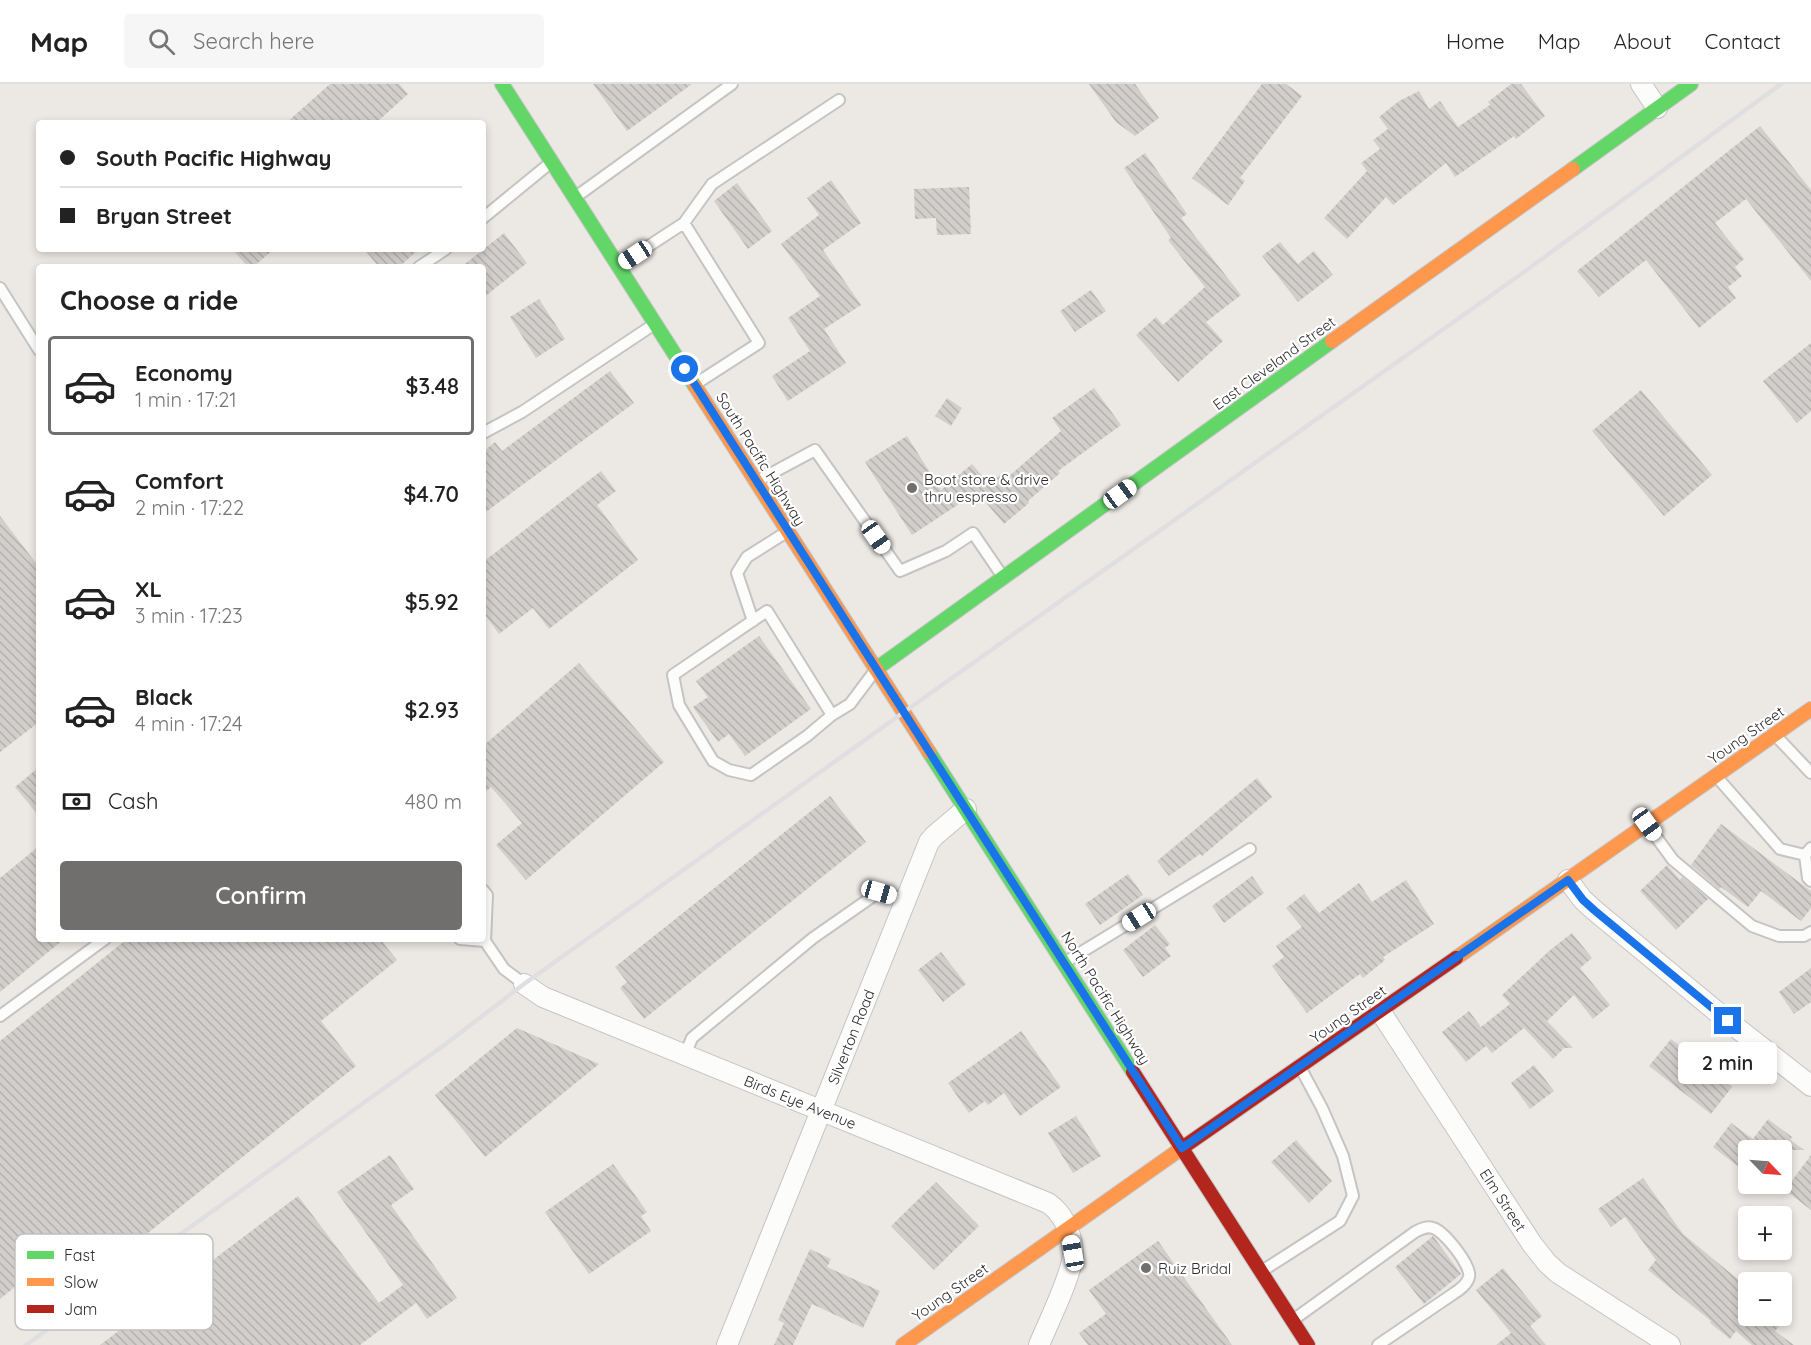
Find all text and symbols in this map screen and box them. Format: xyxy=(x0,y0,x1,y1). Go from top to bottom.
search box xyxy=(124,14,544,68)
text: Map xyxy=(30,24,88,59)
icon: search xyxy=(145,25,178,58)
text: Search here xyxy=(193,27,315,55)
text: Home xyxy=(1446,28,1505,54)
text: Map xyxy=(1538,28,1581,54)
text: About xyxy=(1614,28,1672,54)
text: Contact xyxy=(1705,28,1781,54)
text: South Pacific Highway xyxy=(96,144,332,172)
text: Bryan Street xyxy=(96,202,232,230)
car xyxy=(615,238,655,272)
text: Choose a ride xyxy=(60,283,238,317)
street label: East Cleveland Street xyxy=(1209,312,1339,414)
route start xyxy=(671,355,698,382)
icon: car xyxy=(63,359,117,413)
text: Economy xyxy=(135,359,233,387)
text: $3.48 xyxy=(406,372,459,400)
text: 1 min · 17:21 xyxy=(135,387,237,412)
street label: South Pacific Highway xyxy=(712,389,810,529)
icon: car xyxy=(63,467,117,521)
text: Comfort xyxy=(135,467,224,495)
place label: Boot store & drive thru espresso xyxy=(924,470,1049,506)
car xyxy=(1100,476,1140,512)
text: $4.70 xyxy=(403,480,459,508)
marker: Boot store & drive thru espresso xyxy=(905,481,919,495)
text: 2 min · 17:22 xyxy=(135,495,244,520)
car xyxy=(858,517,894,557)
icon: car xyxy=(63,575,117,629)
text: XL xyxy=(135,575,162,603)
text: $5.92 xyxy=(405,588,459,616)
text: 3 min · 17:23 xyxy=(135,603,243,628)
icon: car xyxy=(63,683,117,737)
text: Black xyxy=(135,683,193,711)
text: $2.93 xyxy=(405,696,459,724)
street label: Young Street xyxy=(1704,702,1788,768)
text: 4 min · 17:24 xyxy=(135,711,243,736)
icon: cash xyxy=(60,785,93,818)
text: Cash xyxy=(108,787,159,815)
text: 480 m xyxy=(405,789,462,814)
car xyxy=(1629,804,1665,844)
button: Confirm xyxy=(60,861,462,930)
car xyxy=(859,878,899,906)
car xyxy=(1119,900,1159,934)
street label: North Pacific Highway xyxy=(1057,928,1155,1068)
street label: Young Street xyxy=(1306,981,1390,1047)
street label: Silverton Road xyxy=(823,987,879,1087)
route end xyxy=(1714,1007,1741,1034)
callout: 2 min xyxy=(1678,1042,1778,1084)
text: 2 min xyxy=(1702,1050,1753,1075)
street label: Birds Eye Avenue xyxy=(741,1071,859,1133)
north arrow xyxy=(1738,1140,1792,1194)
map controls xyxy=(1738,1140,1792,1326)
street label: Elm Street xyxy=(1476,1165,1530,1235)
button: + xyxy=(1738,1206,1792,1260)
legend xyxy=(15,1234,213,1330)
car xyxy=(1061,1234,1085,1272)
text: Fast xyxy=(64,1245,95,1265)
street label: Young Street xyxy=(908,1259,992,1325)
place label: Ruiz Bridal xyxy=(1158,1259,1231,1278)
marker: Ruiz Bridal xyxy=(1139,1261,1153,1275)
text: Slow xyxy=(64,1272,98,1292)
button: − xyxy=(1738,1272,1792,1326)
text: Jam xyxy=(64,1299,97,1319)

